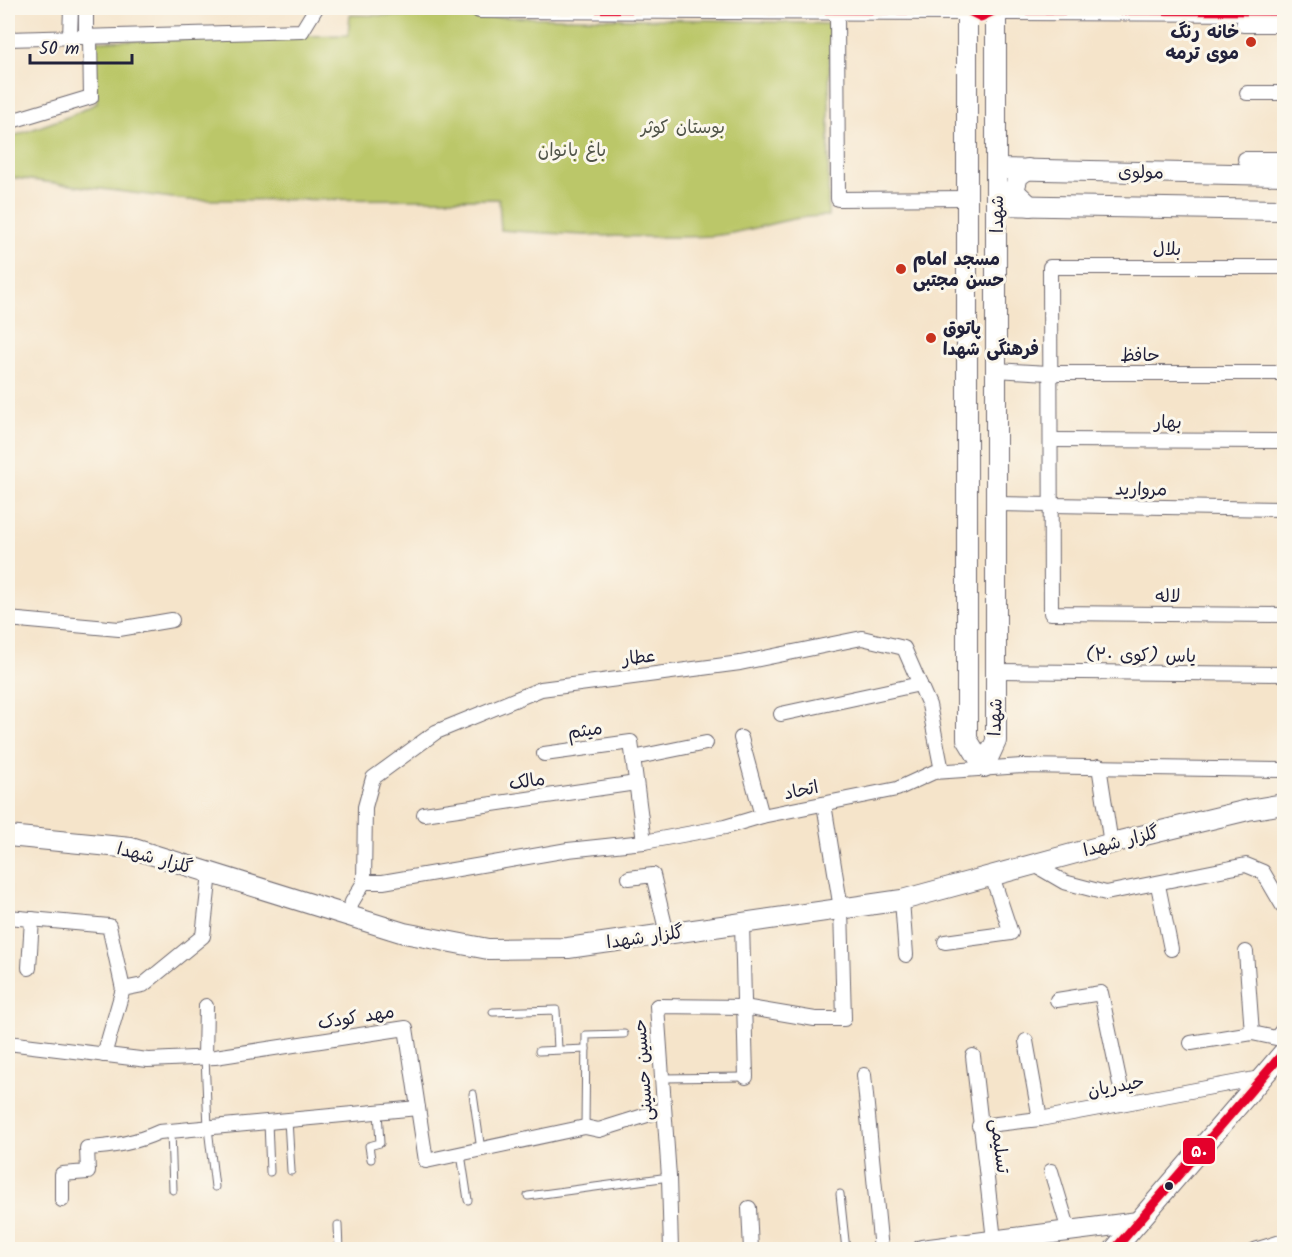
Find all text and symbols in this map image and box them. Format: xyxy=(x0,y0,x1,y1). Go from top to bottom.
place label: خانه رنگ موی ترمه xyxy=(1165,19,1239,69)
scale bar xyxy=(30,27,132,65)
text: 50 m xyxy=(39,35,79,64)
marker: خانه رنگ موی ترمه xyxy=(1244,35,1258,49)
park label: بوستان کوثر xyxy=(639,114,725,143)
park label: باغ بانوان xyxy=(538,137,606,166)
street label: مولوی xyxy=(1118,159,1164,188)
street label: شهدا xyxy=(984,195,1013,233)
street label: بلال xyxy=(1153,236,1181,265)
place label: مسجد امام حسن مجتبی xyxy=(913,246,1004,296)
marker: مسجد امام حسن مجتبی xyxy=(894,262,908,276)
place label: پاتوق فرهنگی شهدا xyxy=(943,315,1039,365)
marker: پاتوق فرهنگی شهدا xyxy=(924,331,938,345)
street label: حافظ xyxy=(1120,342,1160,371)
street label: بهار xyxy=(1152,409,1182,438)
street label: مروارید xyxy=(1115,476,1167,505)
street label: لاله xyxy=(1155,583,1181,612)
street label: یاس (کوی ۲۰) xyxy=(1086,641,1196,672)
street label: عطار xyxy=(619,642,657,675)
street label: شهدا xyxy=(981,698,1012,736)
street label: میثم xyxy=(566,715,605,748)
street label: مالک xyxy=(507,766,547,799)
street label: اتحاد xyxy=(781,774,821,809)
street label: گلزار شهدا xyxy=(1080,819,1163,866)
street label: گلزار شهدا xyxy=(114,835,196,884)
street label: گلزار شهدا xyxy=(605,919,686,958)
street label: مهد کودک xyxy=(316,998,397,1039)
street label: حسین حسینی xyxy=(626,1018,663,1122)
street label: حیدریان xyxy=(1086,1068,1147,1107)
street label: تسلیمی xyxy=(981,1117,1016,1176)
line badge: ۵۰ xyxy=(1182,1137,1216,1165)
text: ۵۰ xyxy=(1191,1140,1207,1165)
unlabelled marker xyxy=(1163,1180,1175,1192)

